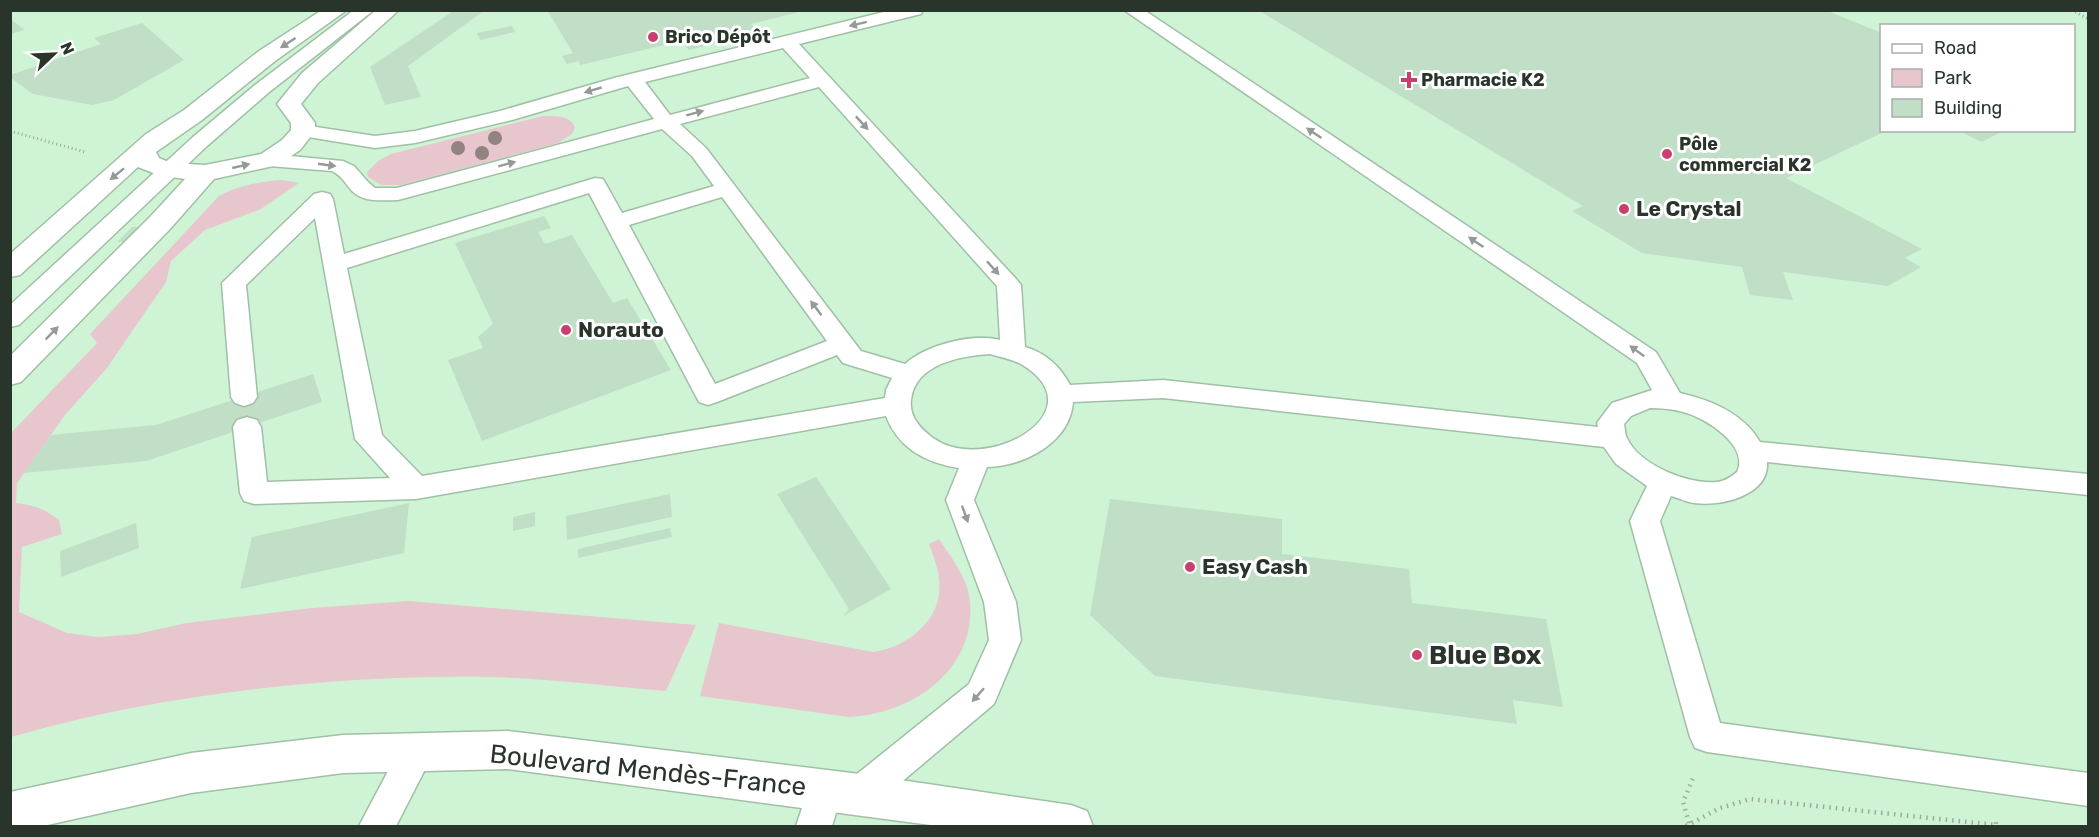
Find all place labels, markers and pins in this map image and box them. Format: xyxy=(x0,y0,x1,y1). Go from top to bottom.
place label: Brico Dépôt xyxy=(665,26,771,48)
marker: Brico Dépôt xyxy=(646,30,660,44)
place label: Pharmacie K2 xyxy=(1421,69,1545,91)
marker: Pharmacie K2 xyxy=(1402,73,1416,87)
place label: Pôle commercial K2 xyxy=(1679,133,1811,176)
marker: Pôle commercial K2 xyxy=(1660,147,1674,161)
place label: Le Crystal xyxy=(1636,196,1742,221)
marker: Le Crystal xyxy=(1617,202,1631,216)
place label: Norauto xyxy=(578,317,664,342)
marker: Norauto xyxy=(559,323,573,337)
place label: Easy Cash xyxy=(1202,554,1308,579)
marker: Easy Cash xyxy=(1183,560,1197,574)
place label: Blue Box xyxy=(1429,640,1541,671)
marker: Blue Box xyxy=(1410,648,1424,662)

